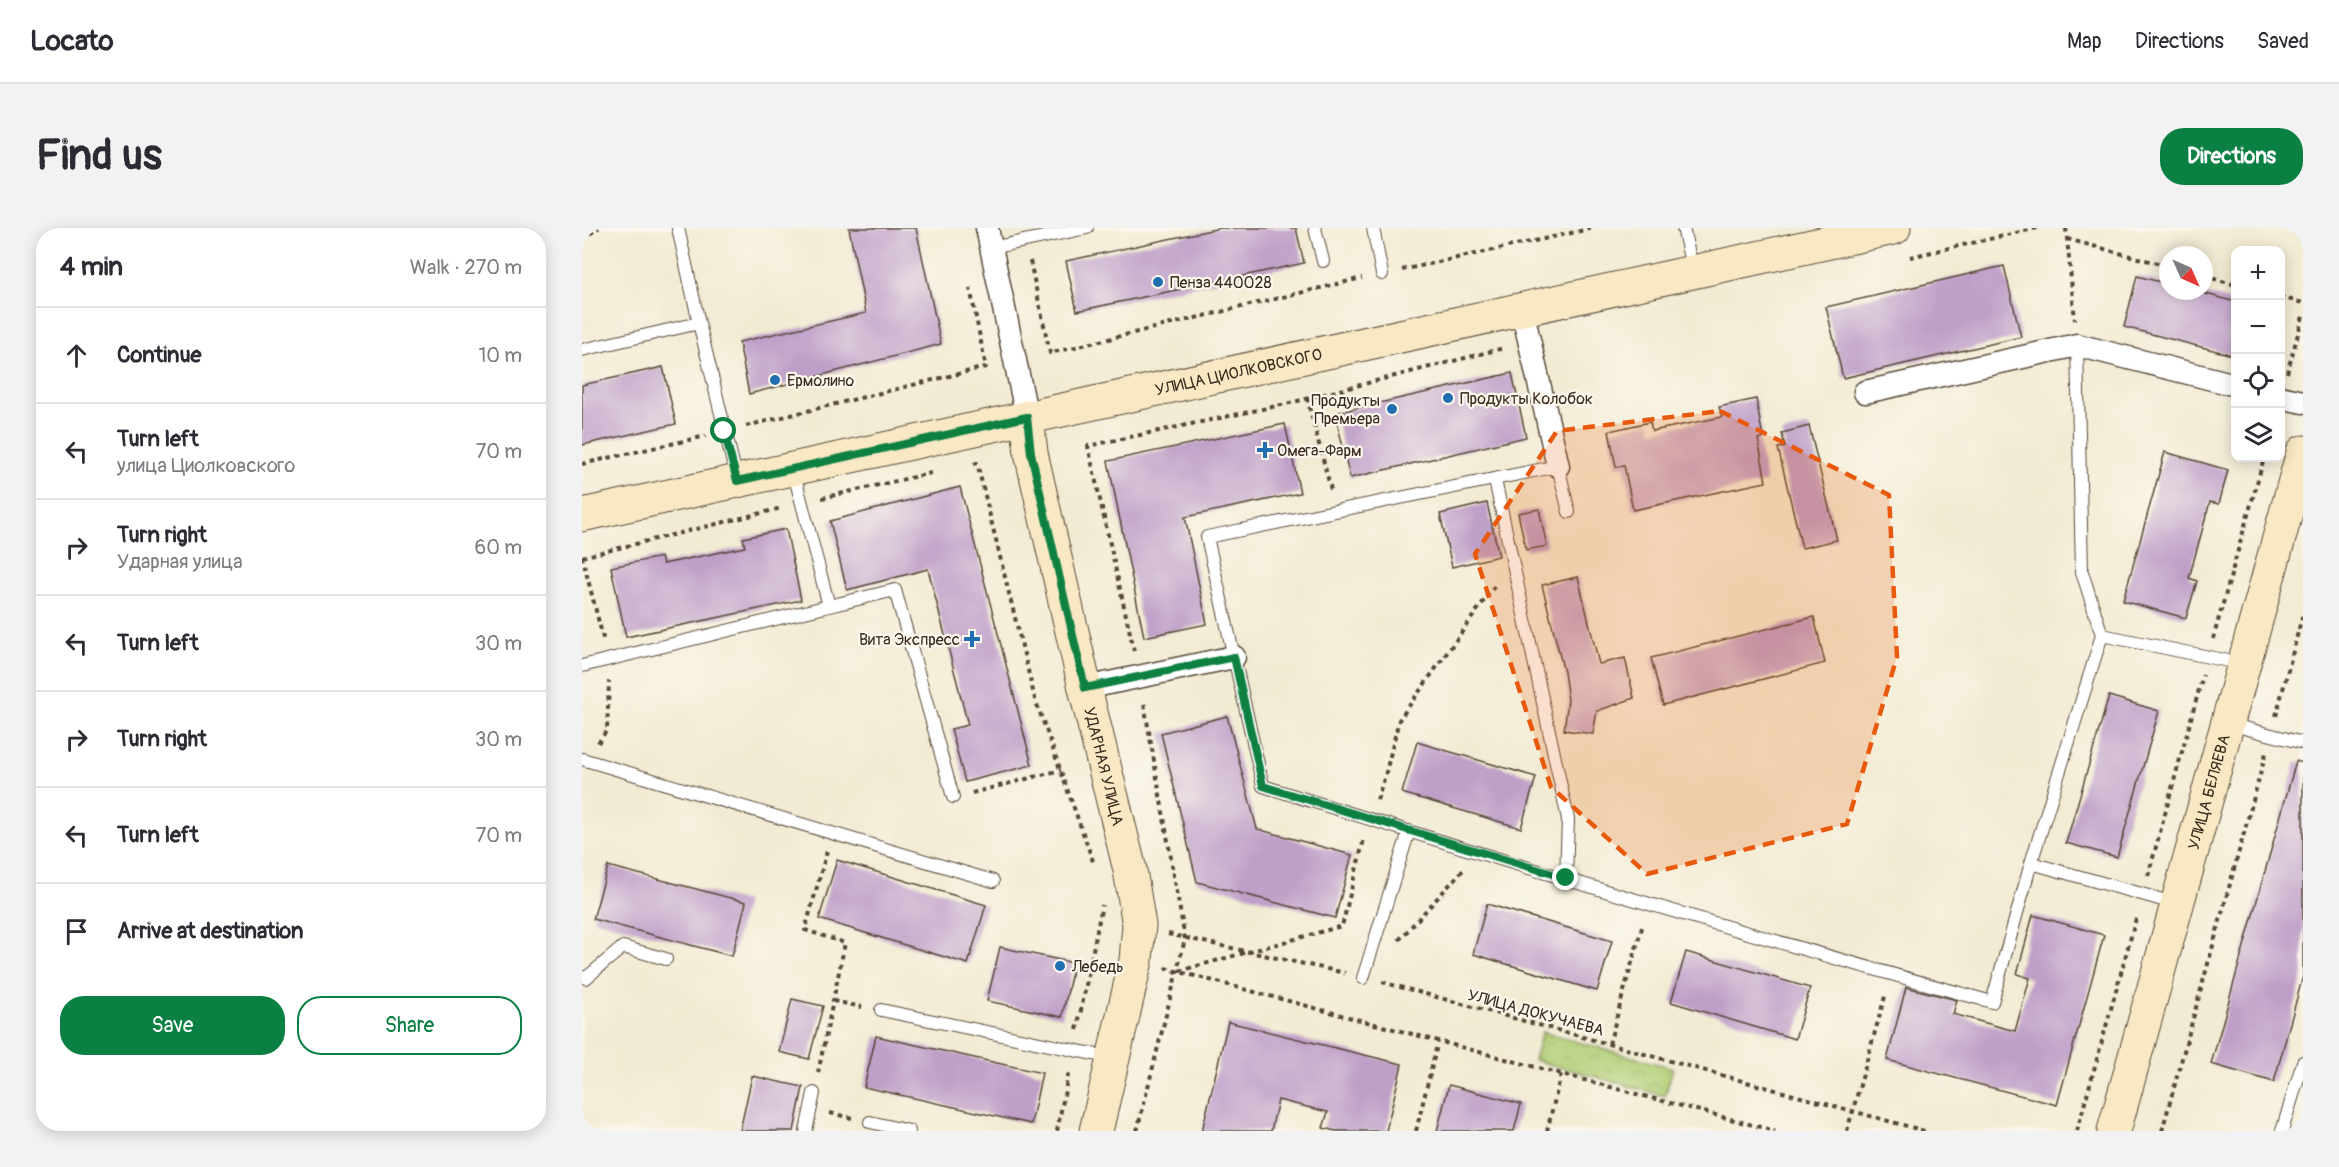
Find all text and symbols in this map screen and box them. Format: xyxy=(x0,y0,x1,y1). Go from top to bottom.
text: Locato xyxy=(30,24,114,59)
text: Map xyxy=(2067,28,2102,55)
text: Directions xyxy=(2135,28,2224,55)
text: Saved xyxy=(2257,28,2309,55)
button: Directions xyxy=(2160,128,2303,185)
text: Find us xyxy=(36,130,162,182)
north arrow xyxy=(2159,246,2213,300)
map controls xyxy=(2231,246,2285,462)
button: + xyxy=(2231,246,2285,300)
text: 4 min xyxy=(60,251,123,283)
text: Walk · 270 m xyxy=(410,255,522,280)
place label: Пенза 440028 xyxy=(1170,273,1272,293)
marker: Пенза 440028 xyxy=(1151,275,1165,289)
button: − xyxy=(2231,300,2285,354)
icon: ahead xyxy=(60,339,93,372)
text: Continue xyxy=(117,341,201,369)
text: 10 m xyxy=(478,343,522,368)
street label: УЛИЦА ЦИОЛКОВСКОГО xyxy=(1153,344,1324,400)
button: locate xyxy=(2231,354,2285,408)
place label: Ермолино xyxy=(787,371,855,391)
marker: Ермолино xyxy=(768,373,782,387)
place label: Продукты Колобок xyxy=(1460,389,1593,409)
place label: Продукты Премьера xyxy=(1311,391,1380,429)
marker: Продукты Колобок xyxy=(1441,391,1455,405)
marker: Продукты Премьера xyxy=(1385,402,1399,416)
button: layers xyxy=(2231,408,2285,462)
route start xyxy=(710,417,736,443)
text: Turn left xyxy=(117,425,199,453)
icon: left xyxy=(60,435,93,468)
text: 70 m xyxy=(476,439,522,464)
place label: Омега-Фарм xyxy=(1277,441,1362,461)
marker: Омега-Фарм xyxy=(1258,443,1272,457)
text: улица Циолковского xyxy=(117,453,295,478)
text: Turn right xyxy=(117,521,207,549)
icon: right xyxy=(60,531,93,564)
text: 60 m xyxy=(475,535,522,560)
text: Ударная улица xyxy=(117,549,243,574)
icon: left xyxy=(60,627,93,660)
text: Turn left xyxy=(117,629,199,657)
place label: Вита Экспресс xyxy=(859,630,960,650)
text: 30 m xyxy=(475,631,522,656)
marker: Вита Экспресс xyxy=(965,632,979,646)
street label: УДАРНАЯ УЛИЦА xyxy=(1079,705,1128,828)
icon: right xyxy=(60,723,93,756)
text: Turn right xyxy=(117,725,207,753)
text: 30 m xyxy=(475,727,522,752)
street label: УЛИЦА БЕЛЯЕВА xyxy=(2184,732,2235,852)
icon: left xyxy=(60,819,93,852)
text: Turn left xyxy=(117,821,199,849)
text: 70 m xyxy=(476,823,522,848)
route end xyxy=(1552,864,1578,890)
icon: arrive xyxy=(60,915,93,948)
text: Arrive at destination xyxy=(117,917,303,945)
place label: Лебедь xyxy=(1071,957,1124,977)
marker: Лебедь xyxy=(1053,959,1067,973)
street label: УЛИЦА ДОКУЧАЕВА xyxy=(1465,985,1606,1041)
button: Save xyxy=(60,996,285,1055)
button: Share xyxy=(297,996,522,1055)

